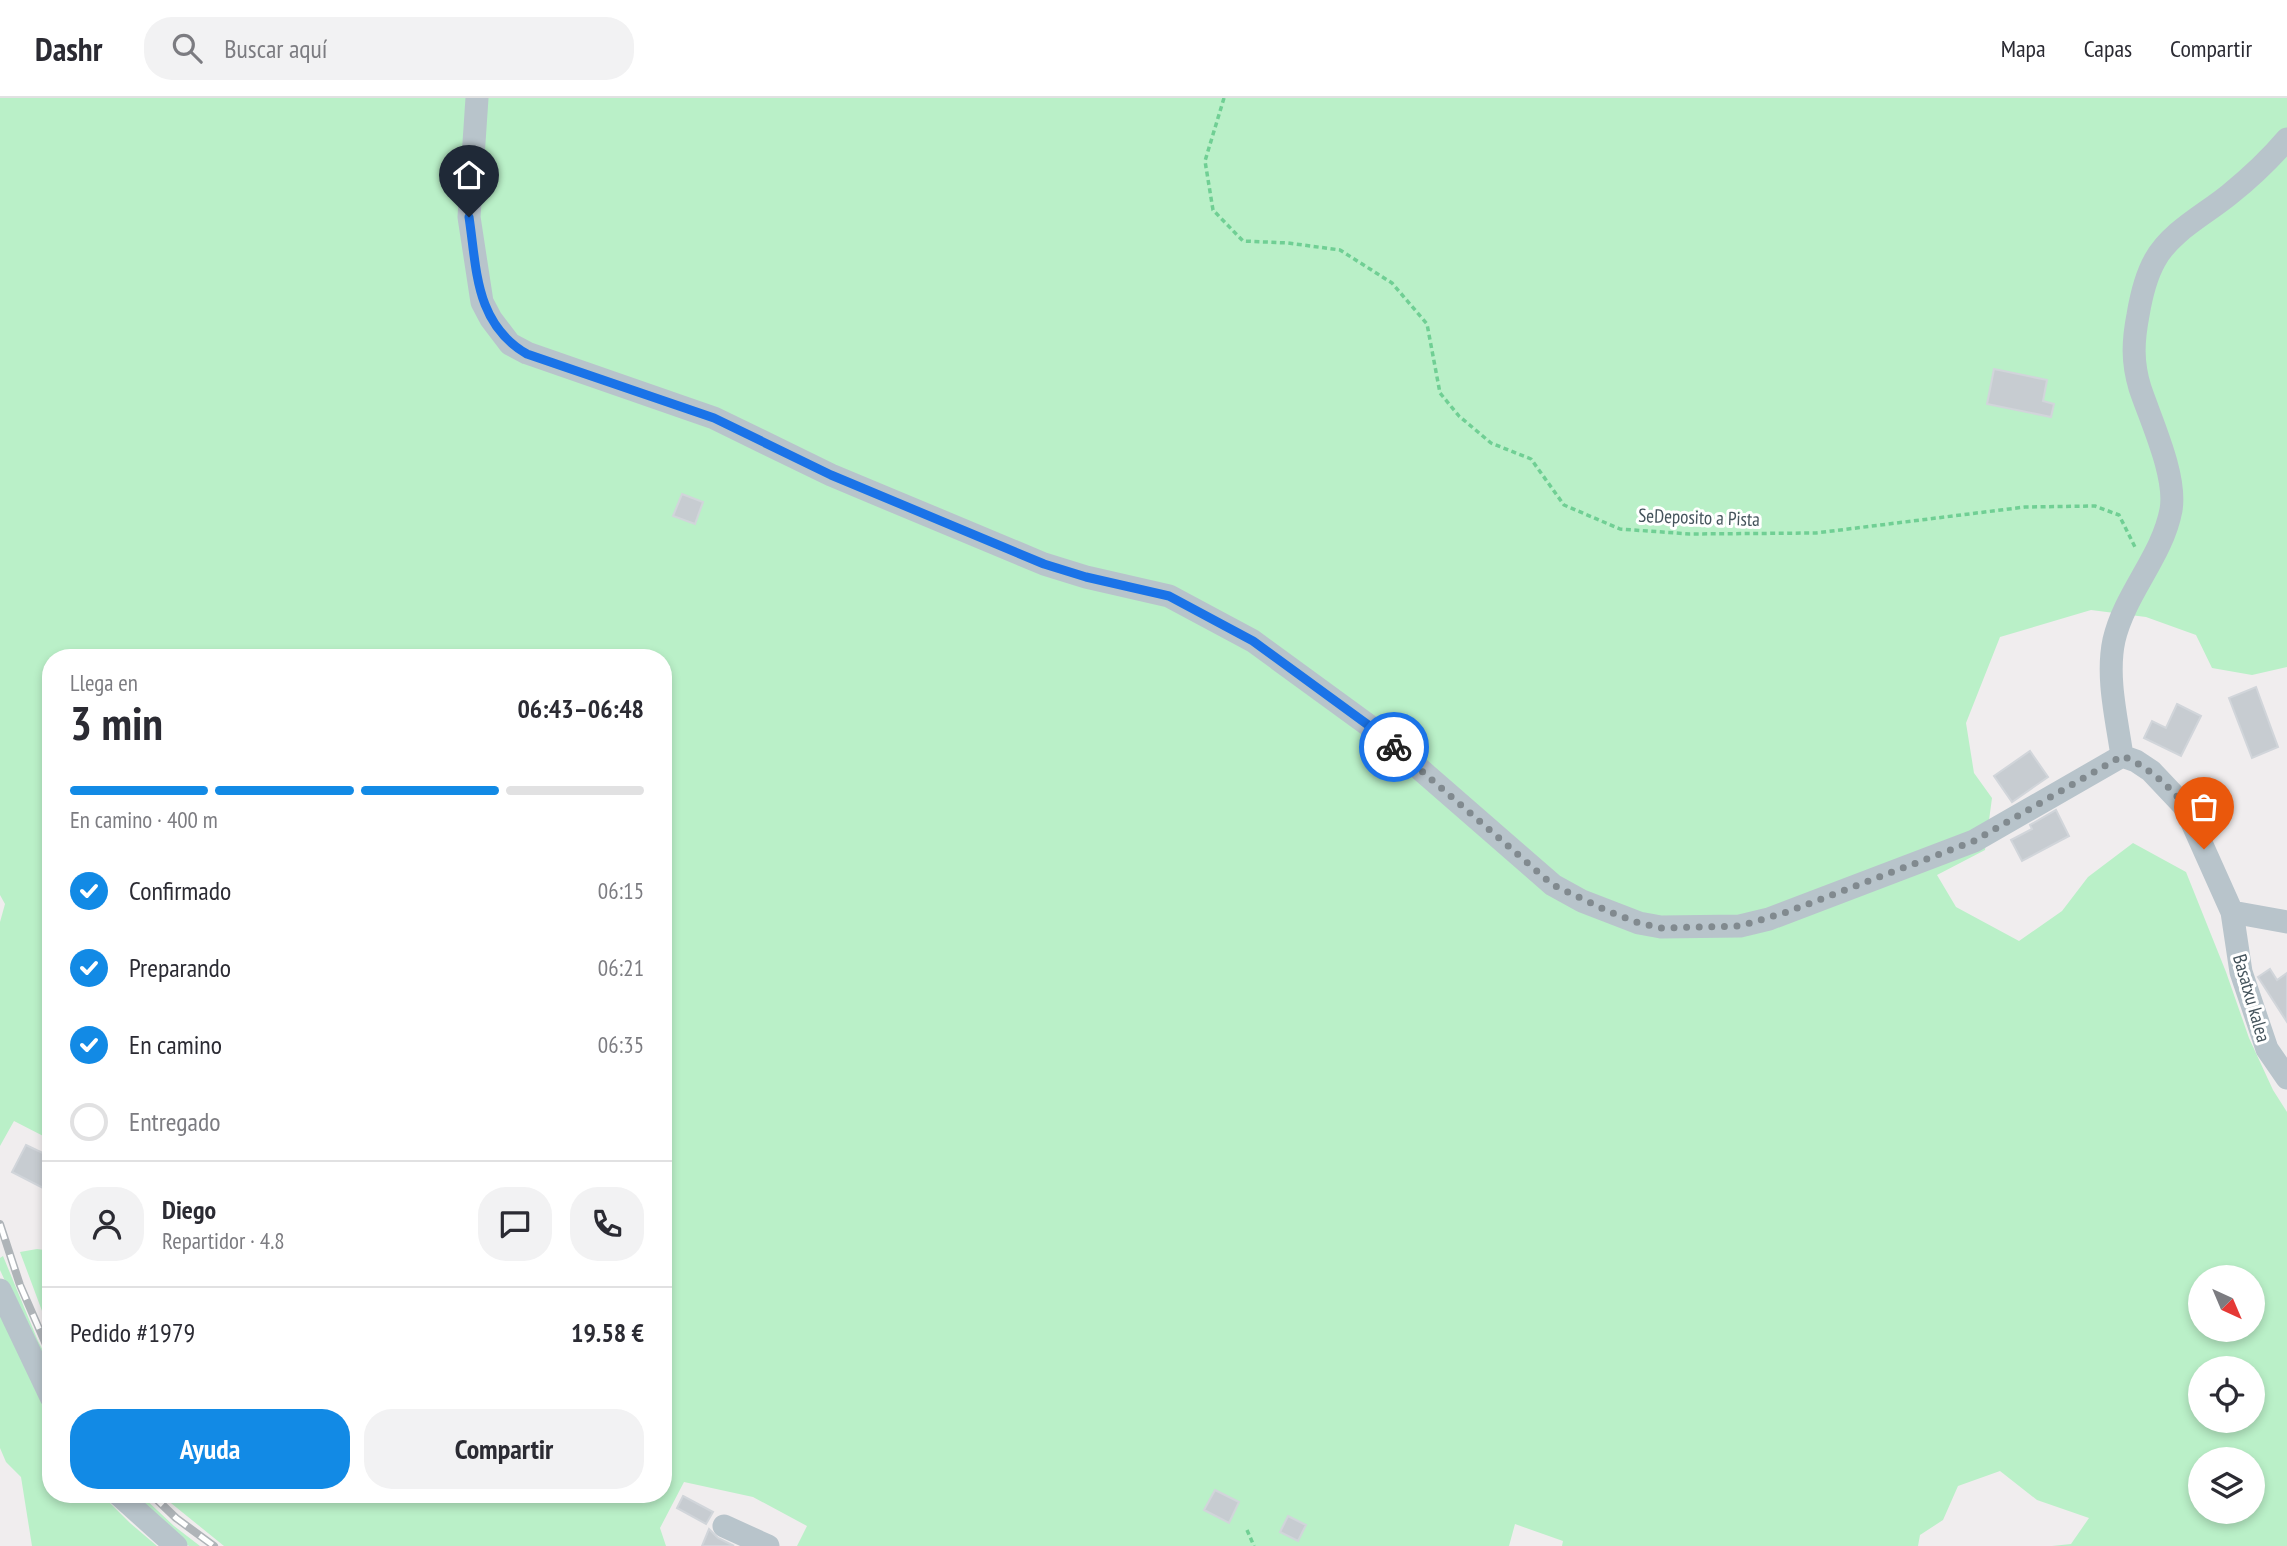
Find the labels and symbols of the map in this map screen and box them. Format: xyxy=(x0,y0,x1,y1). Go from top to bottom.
pin xyxy=(439,145,499,217)
street label: SeDeposito a Pista xyxy=(1638,503,1760,531)
courier xyxy=(1359,712,1429,782)
pin xyxy=(2174,777,2234,849)
street label: Basatxu kalea xyxy=(2228,951,2276,1045)
north arrow xyxy=(2188,1265,2264,1342)

